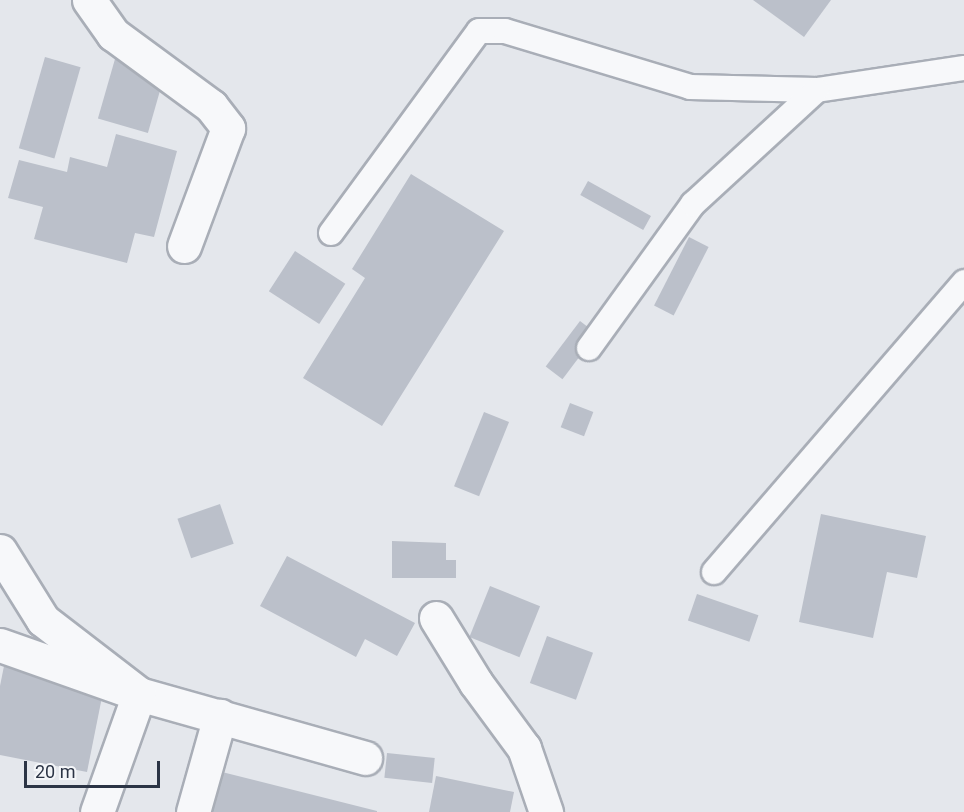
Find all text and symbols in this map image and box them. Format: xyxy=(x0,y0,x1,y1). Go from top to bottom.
scale bar xyxy=(27,749,164,787)
text: 20 m xyxy=(35,761,75,782)

